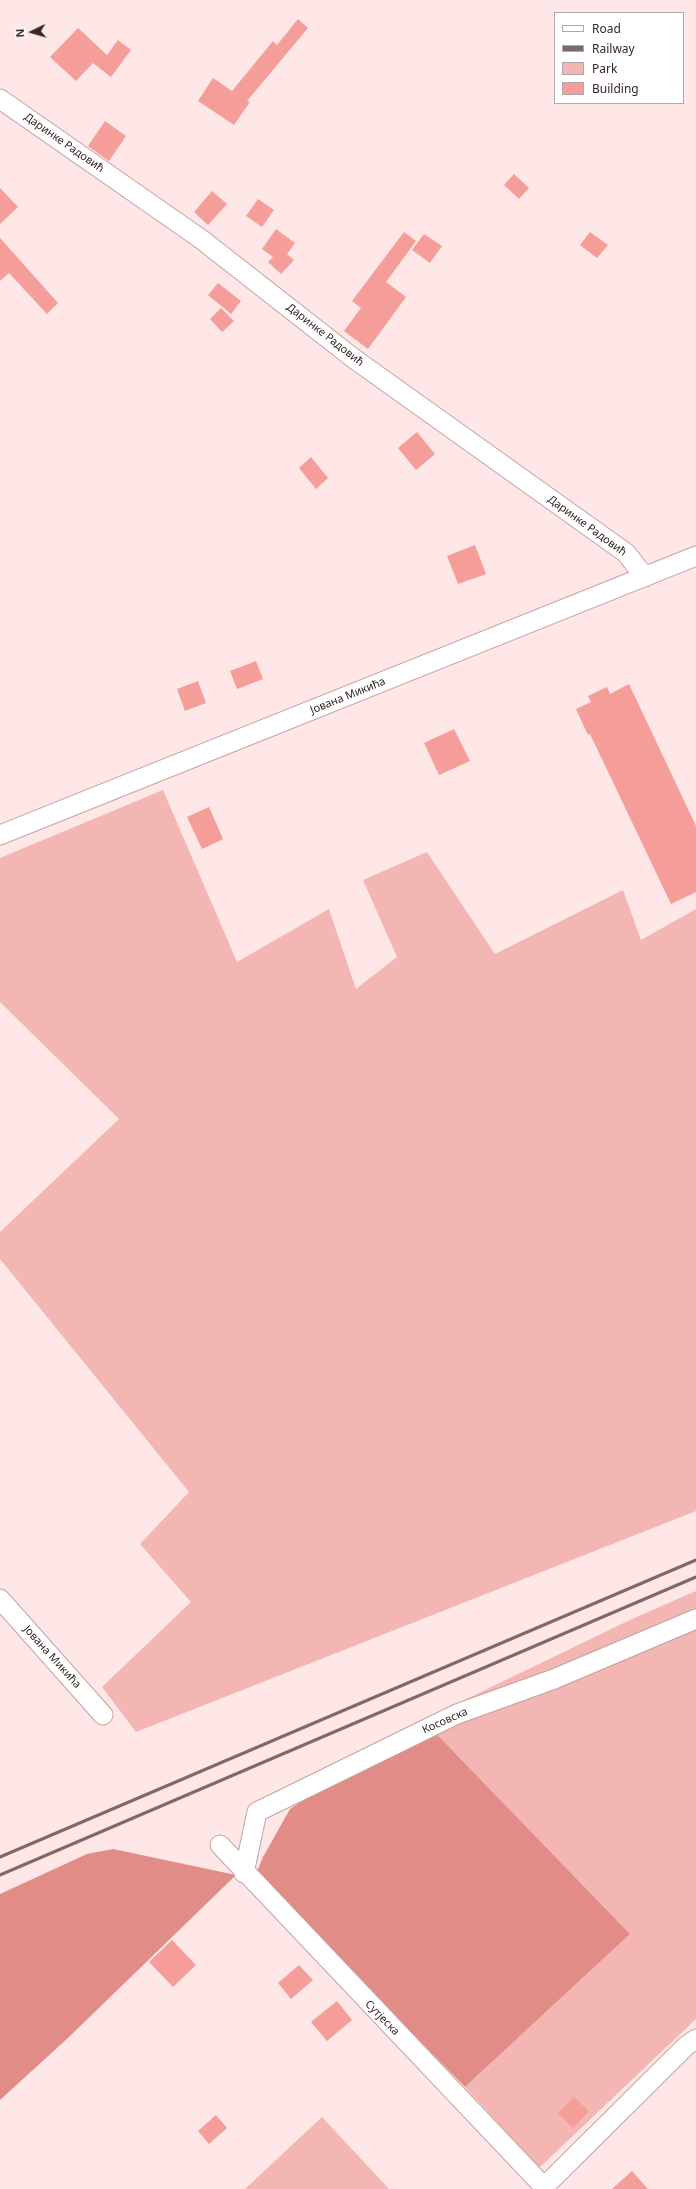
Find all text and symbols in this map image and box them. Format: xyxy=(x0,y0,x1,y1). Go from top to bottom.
north arrow xyxy=(12,12,52,52)
legend xyxy=(554,12,684,104)
text: Road xyxy=(592,20,621,37)
text: N xyxy=(12,28,27,38)
text: Railway xyxy=(592,40,635,57)
text: Park xyxy=(592,60,617,77)
text: Building xyxy=(592,80,639,97)
street label: Даринке Радовић xyxy=(22,111,106,175)
street label: Даринке Радовић xyxy=(284,301,366,369)
street label: Даринке Радовић xyxy=(545,493,629,559)
street label: Јована Микића xyxy=(308,675,388,717)
street label: Јована Микића xyxy=(20,1623,84,1691)
street label: Косовска xyxy=(420,1705,470,1737)
street label: Сутјеска xyxy=(362,1998,402,2038)

